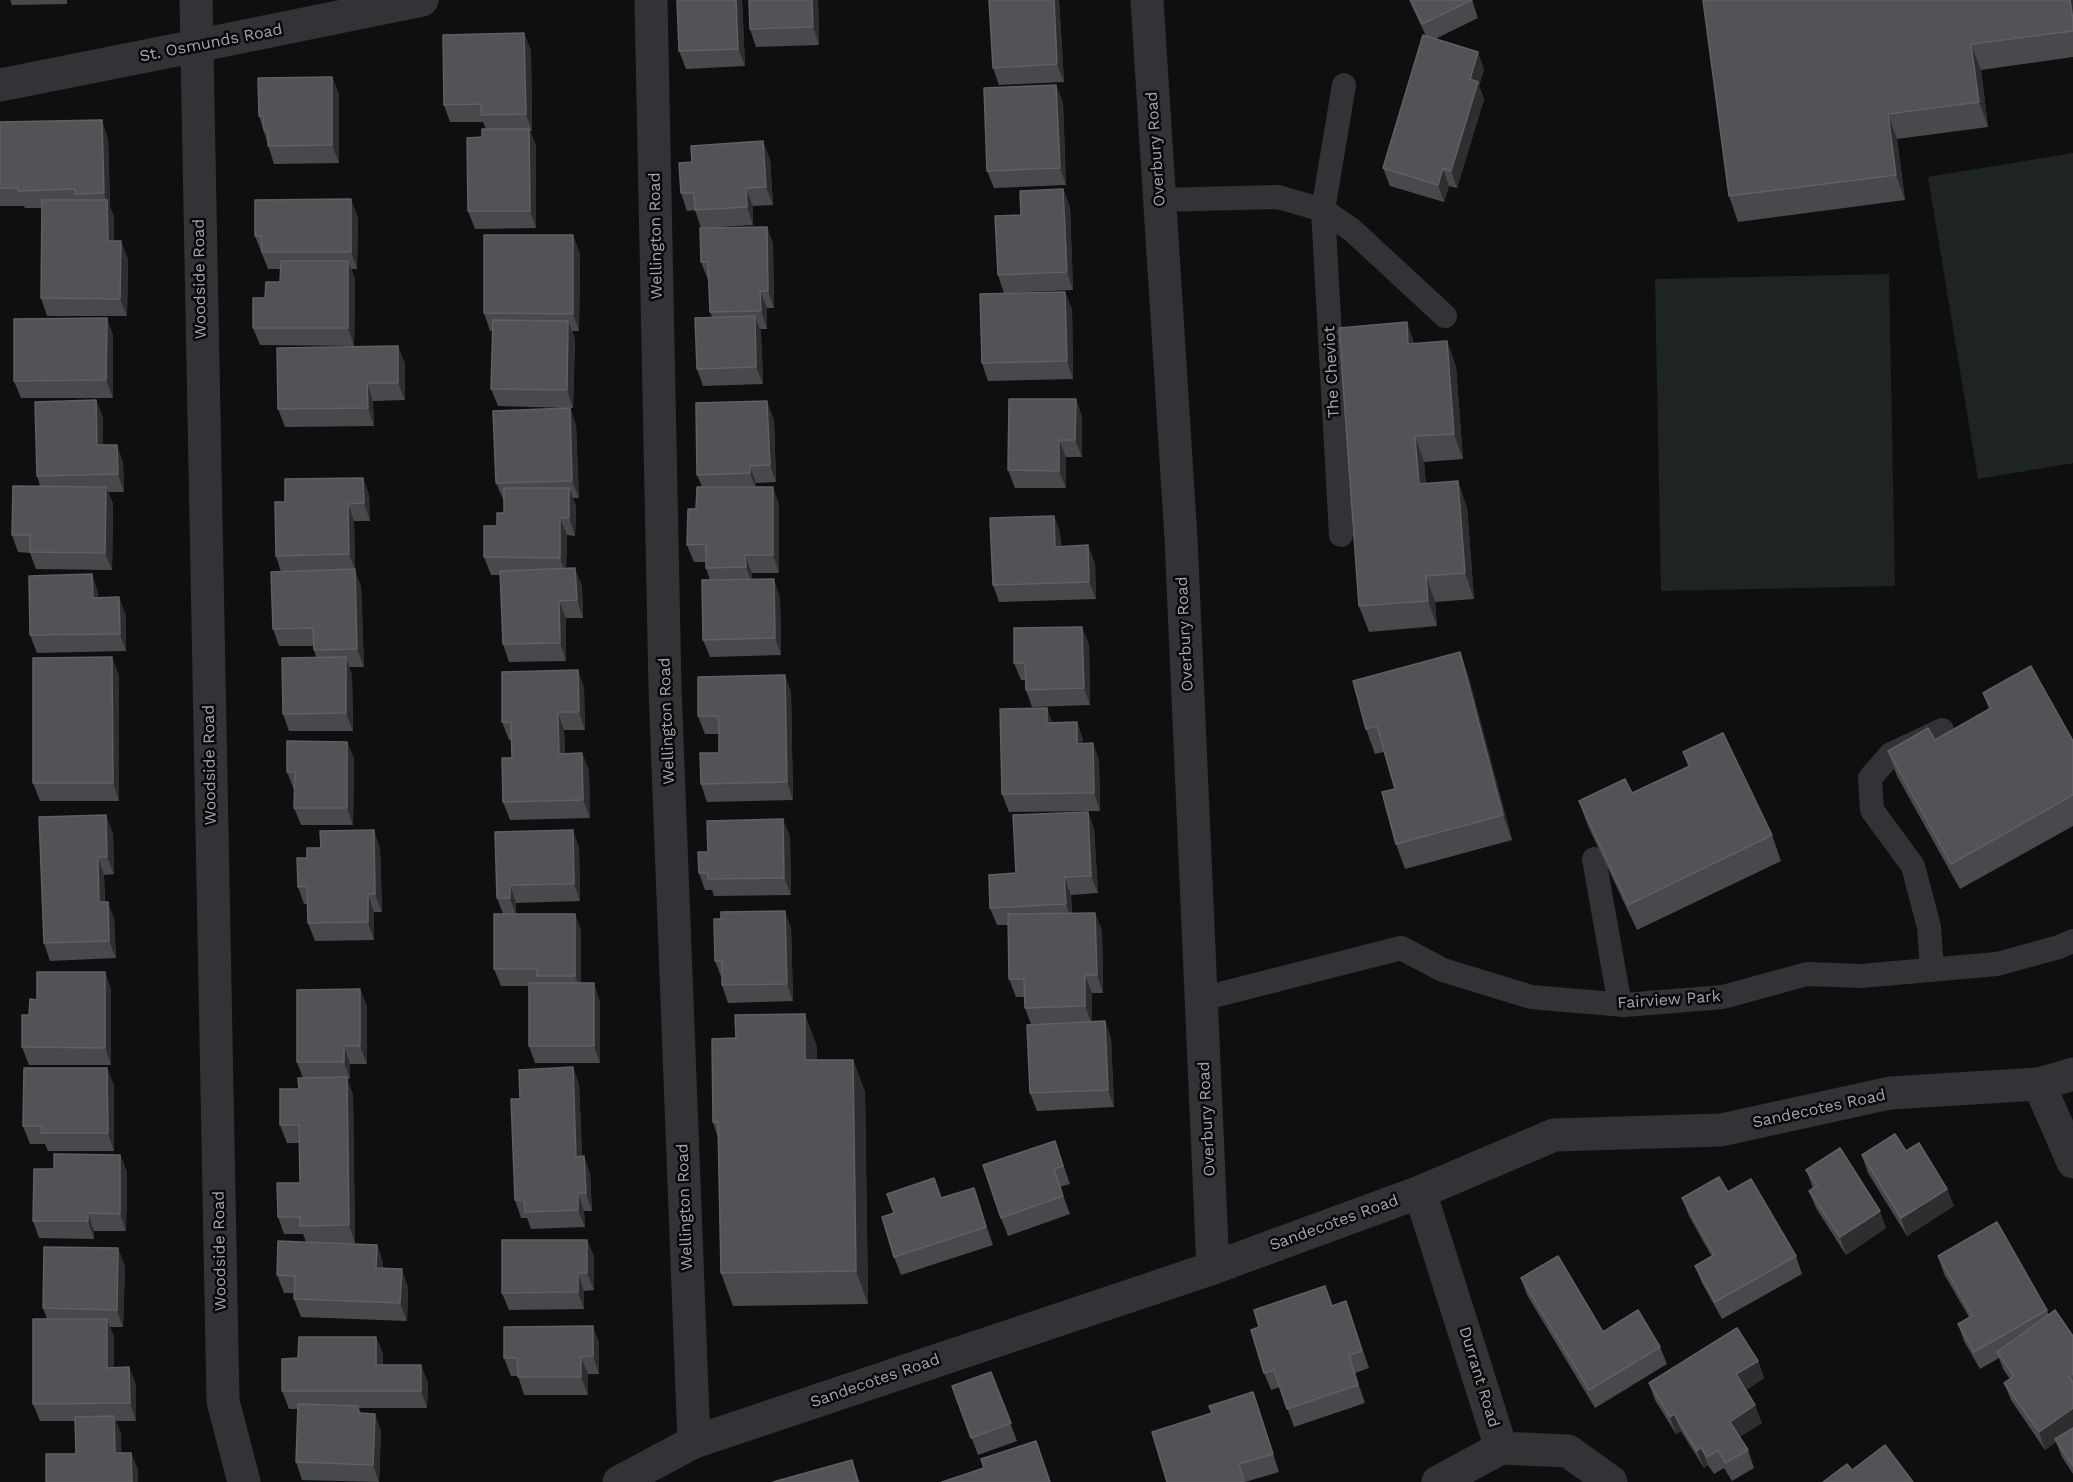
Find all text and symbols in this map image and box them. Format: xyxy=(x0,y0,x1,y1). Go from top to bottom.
street label: St. Osmunds Road xyxy=(138,20,284,66)
street label: Overbury Road xyxy=(1142,91,1170,207)
street label: Wellington Road xyxy=(645,172,667,300)
street label: Woodside Road xyxy=(189,219,211,339)
street label: The Cheviot xyxy=(1320,325,1344,419)
street label: Overbury Road xyxy=(1172,576,1198,692)
street label: Wellington Road xyxy=(655,657,679,785)
street label: Woodside Road xyxy=(199,705,221,825)
street label: Fairview Park xyxy=(1617,987,1721,1013)
street label: Overbury Road xyxy=(1194,1061,1220,1177)
street label: Sandecotes Road xyxy=(1751,1086,1887,1132)
street label: Wellington Road xyxy=(673,1143,697,1271)
street label: Woodside Road xyxy=(209,1191,231,1311)
street label: Sandecotes Road xyxy=(1267,1191,1401,1255)
street label: Durrant Road xyxy=(1455,1324,1503,1430)
street label: Sandecotes Road xyxy=(808,1350,942,1412)

